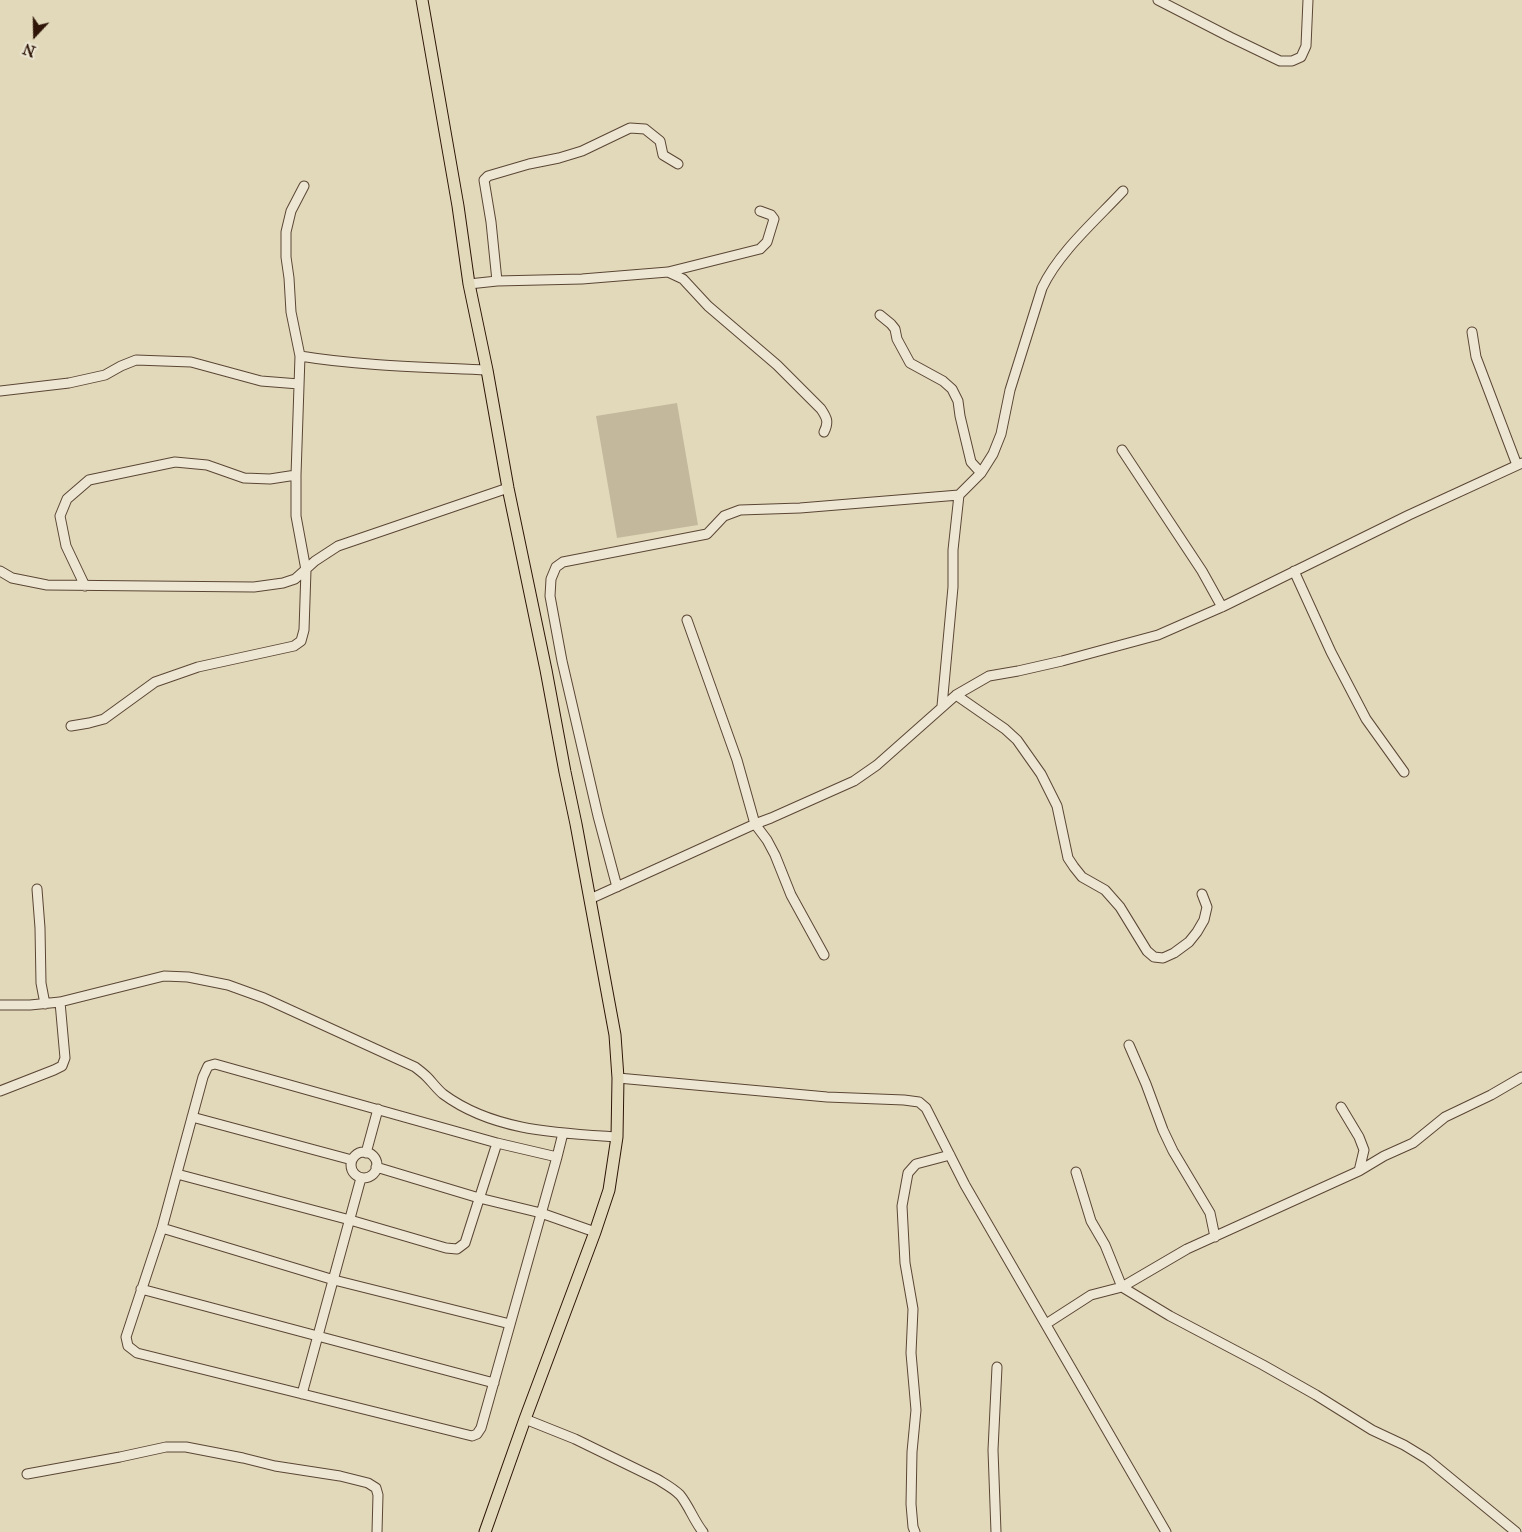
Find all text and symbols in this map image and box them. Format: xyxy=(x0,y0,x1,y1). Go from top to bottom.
north arrow xyxy=(10,10,60,60)
text: N xyxy=(21,39,38,60)

